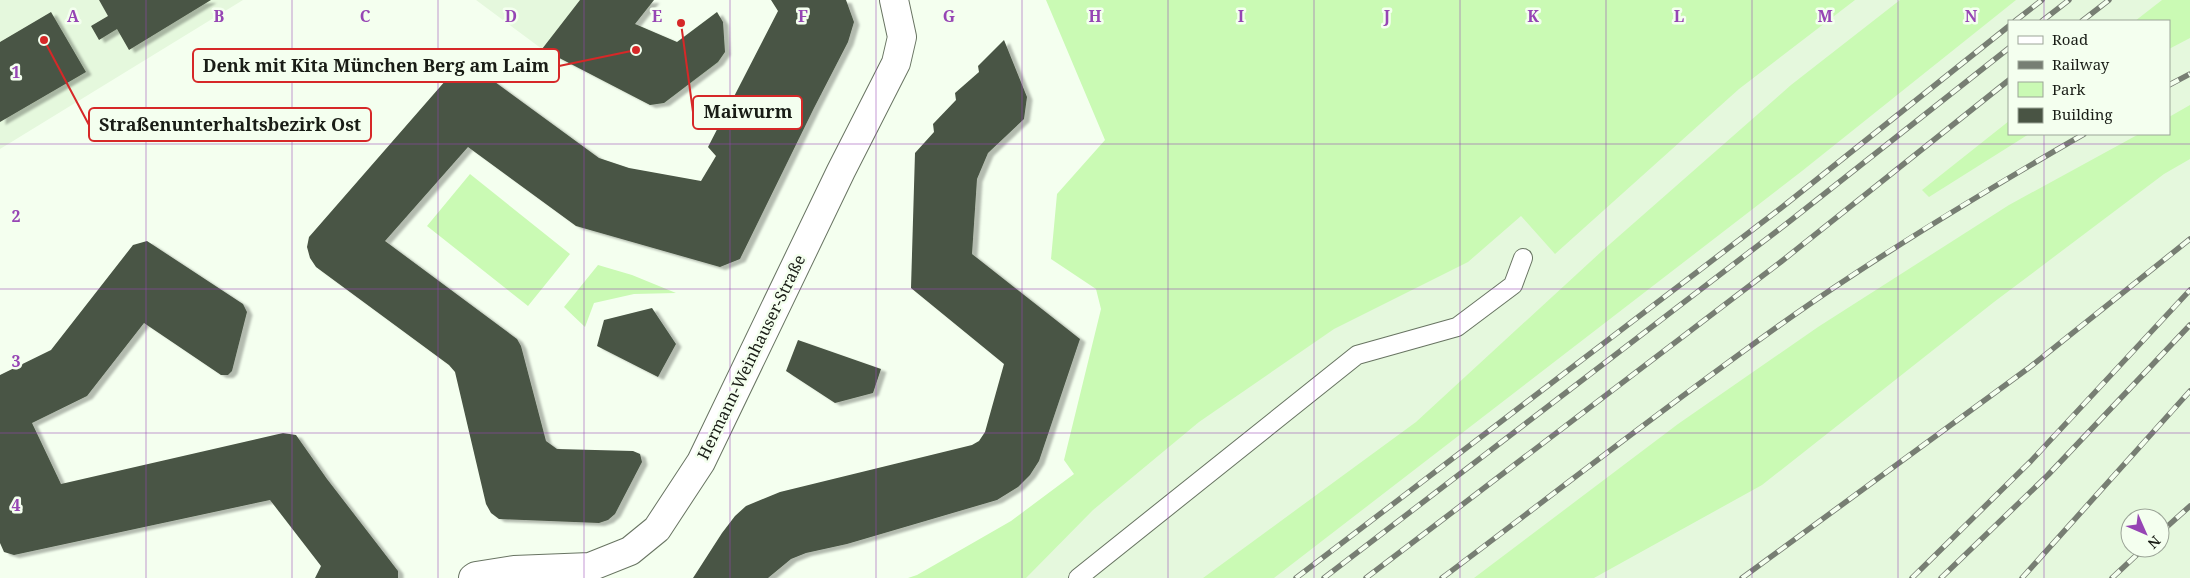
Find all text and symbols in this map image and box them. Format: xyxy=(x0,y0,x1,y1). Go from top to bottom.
text: A xyxy=(67,5,80,27)
text: B xyxy=(214,5,225,27)
text: C xyxy=(360,5,371,27)
text: D xyxy=(505,5,517,27)
text: E xyxy=(652,5,662,27)
text: F xyxy=(798,5,808,27)
text: G xyxy=(943,5,955,27)
text: H xyxy=(1088,5,1102,27)
text: I xyxy=(1238,5,1244,27)
text: J xyxy=(1383,5,1391,27)
text: K xyxy=(1527,5,1539,27)
text: L xyxy=(1674,5,1684,27)
text: M xyxy=(1817,5,1833,27)
text: N xyxy=(1965,5,1978,27)
legend xyxy=(2008,20,2170,135)
text: Road xyxy=(2052,29,2088,49)
callout: Denk mit Kita München Berg am Laim xyxy=(193,49,559,82)
text: Denk mit Kita München Berg am Laim xyxy=(203,53,550,77)
text: Railway xyxy=(2052,54,2110,74)
text: 1 xyxy=(11,61,21,83)
text: Park xyxy=(2052,79,2086,99)
callout: Maiwurm xyxy=(693,96,802,129)
text: Maiwurm xyxy=(704,99,793,123)
text: Building xyxy=(2052,104,2113,124)
callout: Straßenunterhaltsbezirk Ost xyxy=(89,108,371,141)
text: Straßenunterhaltsbezirk Ost xyxy=(99,112,361,136)
text: 2 xyxy=(11,205,21,227)
street label: Hermann-Weinhauser-Straße xyxy=(692,251,810,463)
text: 3 xyxy=(11,350,21,372)
text: 4 xyxy=(11,494,21,516)
north arrow xyxy=(2120,508,2170,558)
text: N xyxy=(2144,532,2165,553)

